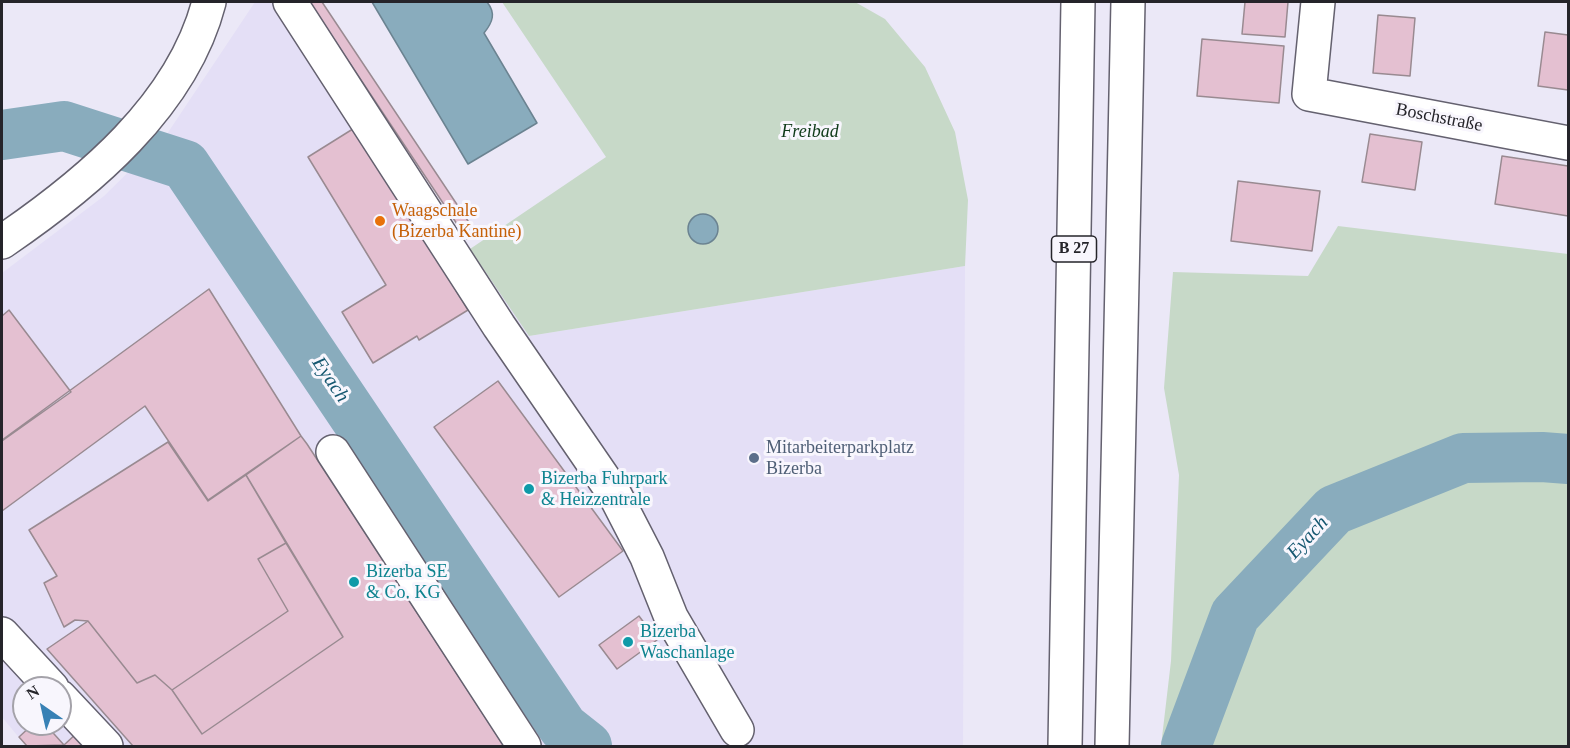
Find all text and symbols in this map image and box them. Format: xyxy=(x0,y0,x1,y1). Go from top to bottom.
street label: Boschstraße xyxy=(1394,99,1484,137)
park label: Freibad xyxy=(781,121,839,143)
place label: Waagschale (Bizerba Kantine) xyxy=(392,200,521,242)
marker: Waagschale (Bizerba Kantine) xyxy=(373,214,387,228)
road number: B 27 xyxy=(1052,236,1096,262)
water label: Eyach xyxy=(306,353,354,407)
place label: Mitarbeiterparkplatz Bizerba xyxy=(766,437,914,480)
marker: Mitarbeiterparkplatz Bizerba xyxy=(747,451,761,465)
place label: Bizerba Fuhrpark & Heizzentrale xyxy=(541,468,667,510)
marker: Bizerba Fuhrpark & Heizzentrale xyxy=(522,482,536,496)
water label: Eyach xyxy=(1282,512,1334,564)
place label: Bizerba SE & Co. KG xyxy=(366,561,447,604)
marker: Bizerba SE & Co. KG xyxy=(347,575,361,589)
place label: Bizerba Waschanlage xyxy=(640,621,734,664)
marker: Bizerba Waschanlage xyxy=(621,635,635,649)
north arrow xyxy=(12,676,72,736)
text: N xyxy=(23,682,42,703)

